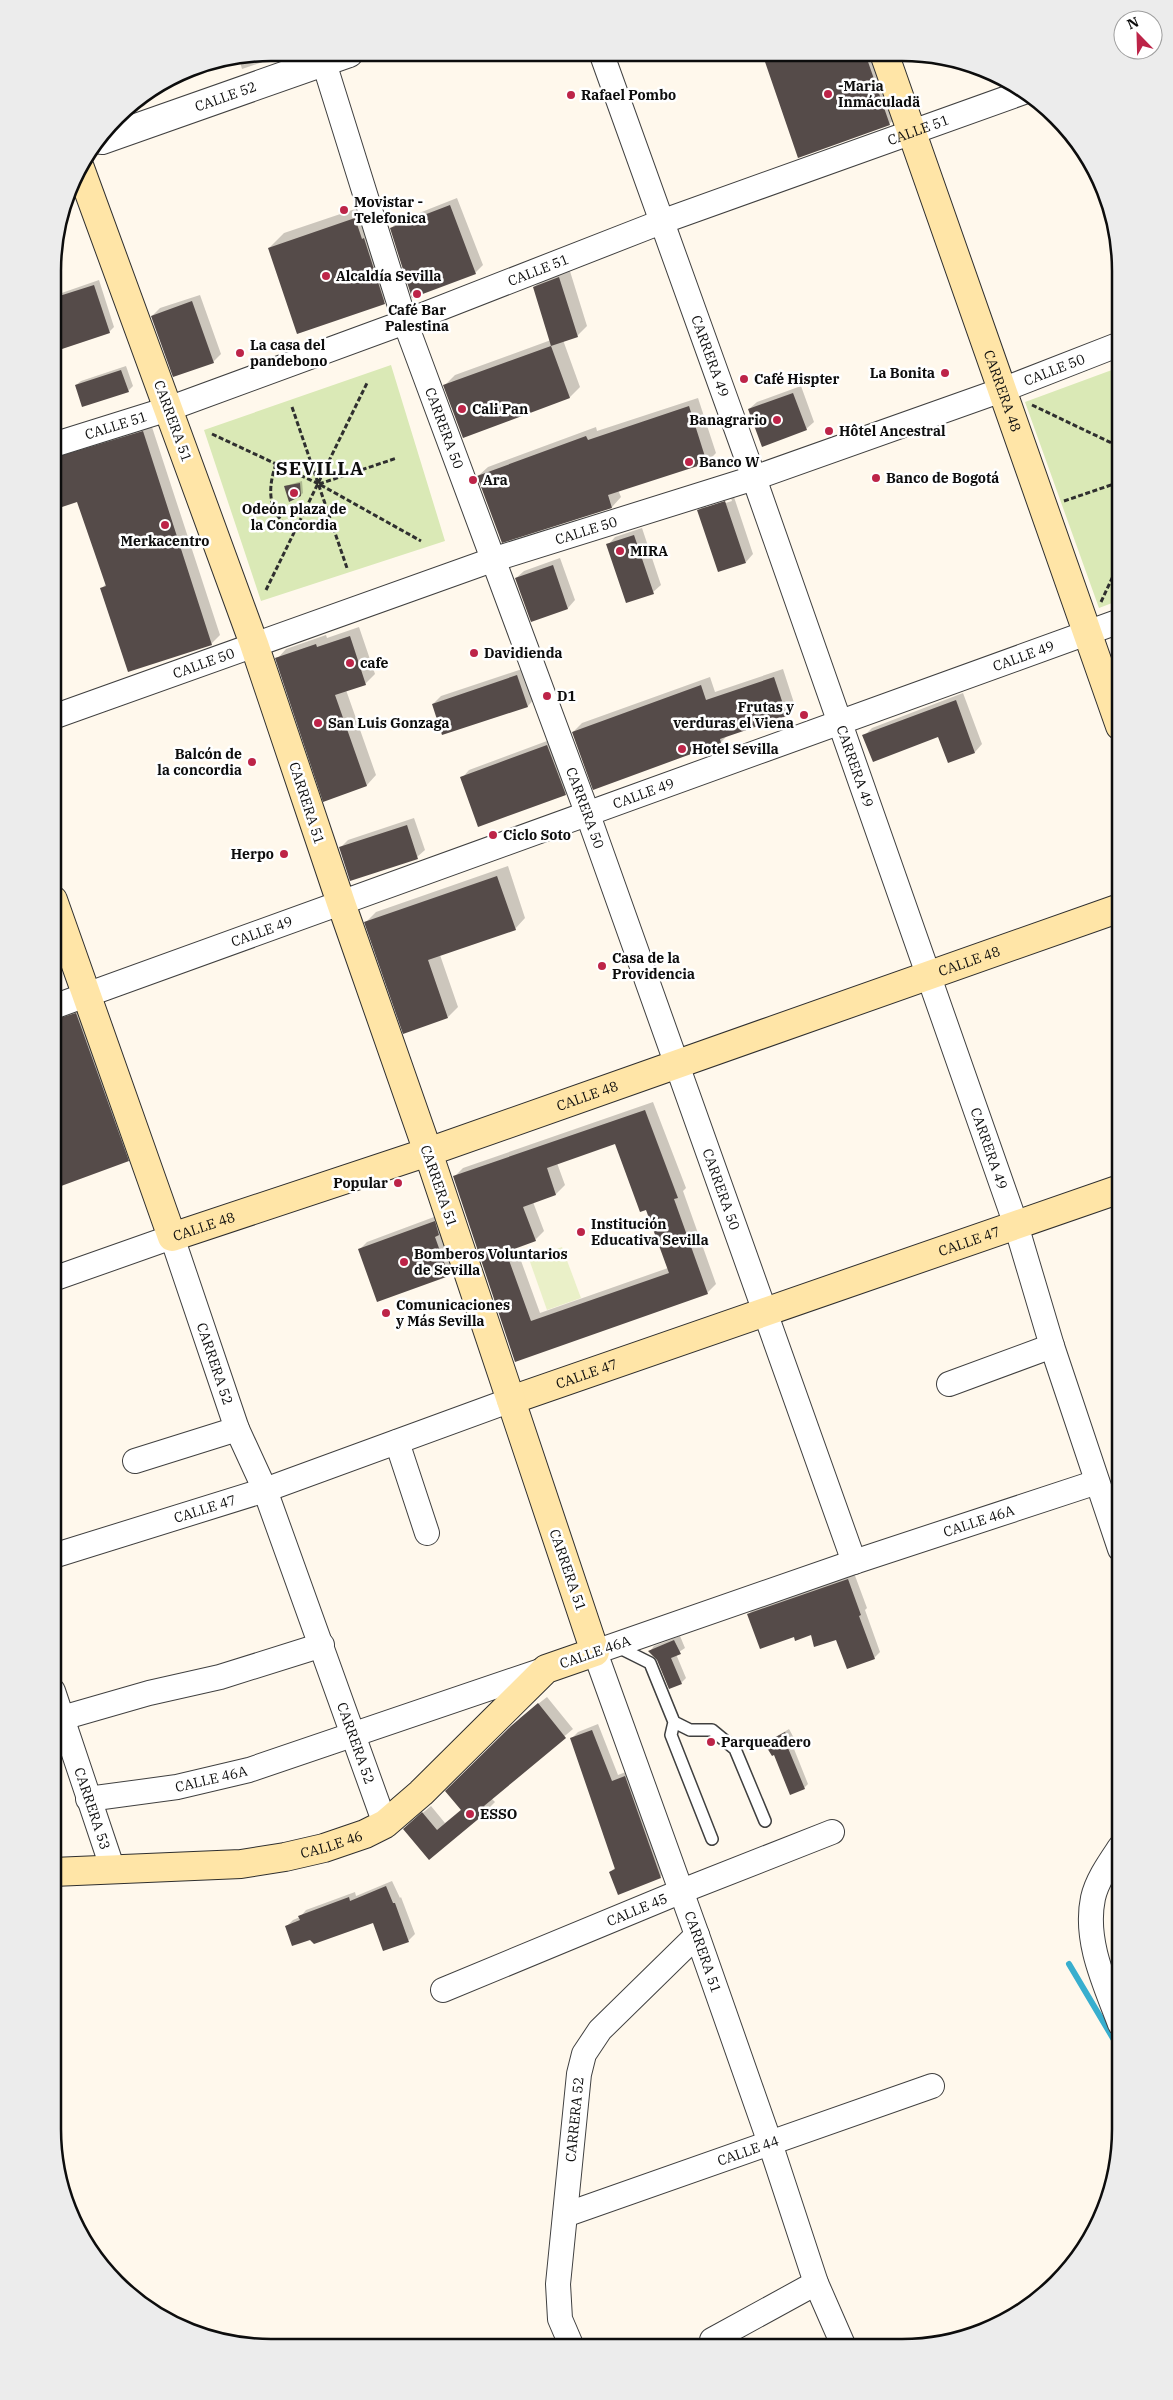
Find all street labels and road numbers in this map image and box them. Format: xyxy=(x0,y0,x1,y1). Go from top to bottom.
street label: CALLE 52 xyxy=(192,77,259,116)
street label: CALLE 51 xyxy=(885,111,951,149)
street label: CALLE 51 xyxy=(505,250,571,290)
street label: CARRERA 49 xyxy=(687,313,733,399)
street label: CARRERA 48 xyxy=(980,348,1025,434)
street label: CALLE 50 xyxy=(1021,350,1087,390)
street label: CARRERA 51 xyxy=(150,378,196,464)
street label: CARRERA 50 xyxy=(421,385,468,471)
street label: CALLE 51 xyxy=(83,407,149,443)
street label: CALLE 50 xyxy=(553,512,620,549)
street label: CALLE 49 xyxy=(990,637,1057,675)
street label: CALLE 50 xyxy=(170,644,237,682)
street label: CARRERA 49 xyxy=(832,723,878,810)
street label: CARRERA 51 xyxy=(285,760,329,846)
street label: CARRERA 50 xyxy=(562,765,608,851)
street label: CALLE 49 xyxy=(610,774,677,813)
street label: CALLE 49 xyxy=(229,912,295,951)
street label: CALLE 48 xyxy=(936,942,1002,980)
street label: CALLE 48 xyxy=(554,1077,621,1115)
street label: CARRERA 49 xyxy=(967,1105,1012,1192)
street label: CARRERA 51 xyxy=(417,1143,461,1229)
street label: CARRERA 50 xyxy=(698,1146,744,1233)
street label: CALLE 48 xyxy=(171,1208,237,1245)
street label: CALLE 47 xyxy=(936,1222,1003,1260)
street label: CARRERA 52 xyxy=(193,1320,237,1407)
street label: CALLE 47 xyxy=(553,1355,620,1393)
street label: CALLE 47 xyxy=(171,1491,238,1527)
street label: CALLE 46A xyxy=(941,1501,1017,1541)
street label: CARRERA 51 xyxy=(546,1527,590,1613)
street label: CALLE 46A xyxy=(557,1631,633,1673)
street label: CARRERA 52 xyxy=(333,1700,379,1786)
street label: CALLE 46A xyxy=(173,1762,250,1796)
street label: CARRERA 53 xyxy=(70,1765,115,1852)
street label: CALLE 46 xyxy=(299,1826,365,1862)
street label: CALLE 45 xyxy=(604,1889,670,1930)
street label: CARRERA 51 xyxy=(681,1909,725,1995)
street label: CARRERA 52 xyxy=(561,2076,588,2163)
street label: CALLE 44 xyxy=(715,2132,781,2170)

